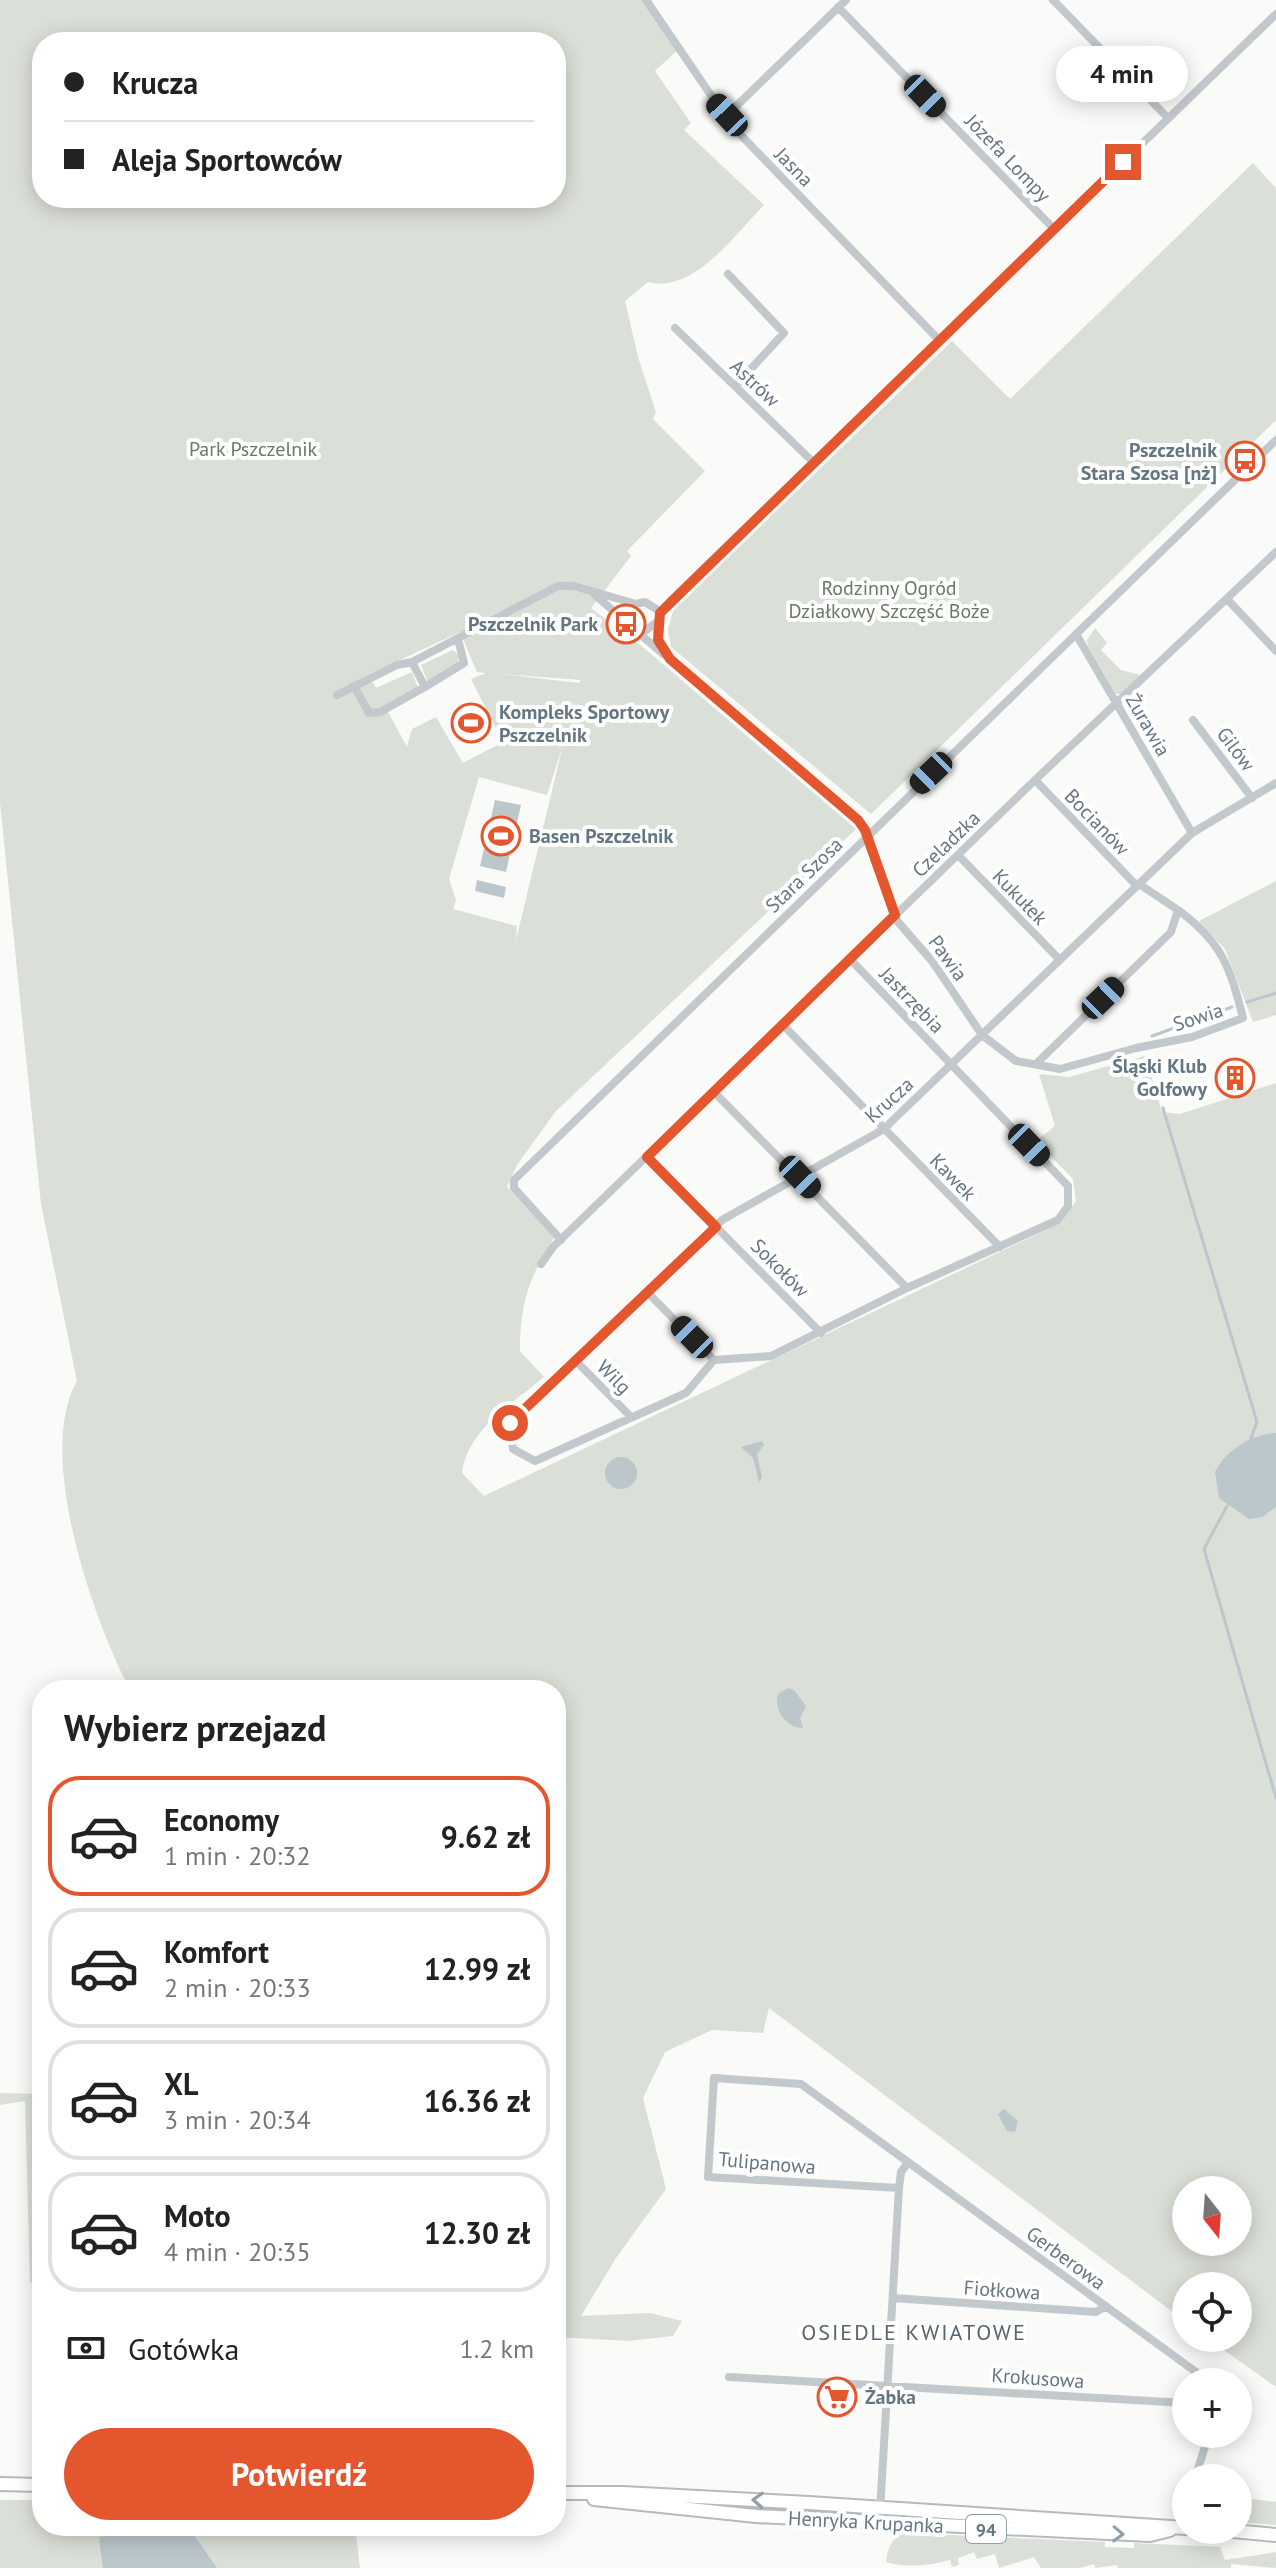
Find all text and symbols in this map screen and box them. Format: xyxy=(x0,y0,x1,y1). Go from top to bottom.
callout: 4 min xyxy=(1057,46,1189,102)
text: 4 min xyxy=(1090,57,1154,90)
text: Krucza xyxy=(112,63,198,102)
car xyxy=(900,70,950,122)
car xyxy=(702,89,752,141)
street label: Józefa Lompy xyxy=(959,108,1057,208)
text: Aleja Sportowców xyxy=(112,140,342,179)
street label: Jasna xyxy=(768,141,819,192)
route end xyxy=(1105,144,1141,180)
street label: Astrów xyxy=(725,353,786,413)
park label: Park Pszczelnik xyxy=(189,436,318,462)
place label: Pszczelnik Stara Szosa [nż] xyxy=(1081,437,1217,486)
bus stop icon: Pszczelnik Stara Szosa [nż] xyxy=(1224,440,1266,482)
park label: Rodzinny Ogród Działkowy Szczęść Boże xyxy=(788,575,990,624)
bus stop icon: Pszczelnik Park xyxy=(605,603,647,645)
place label: Pszczelnik Park xyxy=(468,611,598,637)
street label: Żurawia xyxy=(1120,689,1176,761)
place label: Kompleks Sportowy Pszczelnik xyxy=(499,699,670,748)
sports icon: Kompleks Sportowy Pszczelnik xyxy=(450,702,492,744)
street label: Gilów xyxy=(1211,722,1261,776)
car xyxy=(905,748,957,798)
street label: Bocianów xyxy=(1059,783,1135,861)
street label: Czeladzka xyxy=(907,805,985,883)
sports icon: Basen Pszczelnik xyxy=(480,815,522,857)
place label: Basen Pszczelnik xyxy=(529,823,673,849)
street label: Stara Szosa xyxy=(760,832,848,918)
street label: Kukułek xyxy=(987,863,1053,931)
street label: Pawia xyxy=(923,930,973,986)
street label: Jastrzębia xyxy=(873,961,950,1039)
car xyxy=(1077,973,1129,1023)
street label: Sowia xyxy=(1170,997,1226,1037)
place label: Śląski Klub Golfowy xyxy=(1112,1053,1207,1102)
building icon: Śląski Klub Golfowy xyxy=(1214,1057,1256,1099)
street label: Krucza xyxy=(859,1071,919,1129)
car xyxy=(1004,1119,1054,1171)
street label: Kawek xyxy=(924,1148,982,1206)
car xyxy=(775,1151,825,1203)
street label: Sokołów xyxy=(745,1233,815,1303)
car xyxy=(667,1312,717,1362)
street label: Wilg xyxy=(591,1354,637,1400)
route start xyxy=(492,1405,528,1441)
text: Wybierz przejazd xyxy=(64,1704,326,1751)
icon: car xyxy=(68,1800,140,1872)
text: Economy xyxy=(164,1800,279,1839)
text: 9.62 zł xyxy=(441,1817,530,1856)
text: 1 min · 20:32 xyxy=(164,1839,311,1872)
icon: car xyxy=(68,1932,140,2004)
text: Komfort xyxy=(164,1932,269,1971)
text: 12.99 zł xyxy=(424,1949,530,1988)
text: 2 min · 20:33 xyxy=(164,1971,311,2004)
icon: car xyxy=(68,2064,140,2136)
text: XL xyxy=(164,2064,198,2103)
text: 16.36 zł xyxy=(424,2081,530,2120)
text: 3 min · 20:34 xyxy=(164,2103,311,2136)
street label: Tulipanowa xyxy=(717,2146,817,2180)
north arrow xyxy=(1172,2176,1252,2256)
map controls xyxy=(1172,2176,1252,2544)
icon: car xyxy=(68,2196,140,2268)
text: Moto xyxy=(164,2196,231,2235)
text: 12.30 zł xyxy=(424,2213,530,2252)
street label: Gerberowa xyxy=(1021,2220,1111,2296)
text: 4 min · 20:35 xyxy=(164,2235,311,2268)
button: locate xyxy=(1172,2272,1252,2352)
street label: Fiołkowa xyxy=(963,2274,1041,2306)
district label: OSIEDLE KWIATOWE xyxy=(801,2318,1027,2346)
icon: cash xyxy=(64,2326,108,2370)
text: Gotówka xyxy=(128,2329,239,2368)
text: 1.2 km xyxy=(460,2332,534,2365)
street label: Krokusowa xyxy=(991,2362,1085,2394)
button: + xyxy=(1172,2368,1252,2448)
supermarket icon: Żabka xyxy=(816,2376,858,2418)
place label: Żabka xyxy=(865,2384,916,2410)
button: Potwierdź xyxy=(64,2428,534,2520)
button: − xyxy=(1172,2464,1252,2544)
one-way arrow xyxy=(751,2492,764,2509)
street label: Henryka Krupanka xyxy=(787,2505,945,2539)
road number: 94 xyxy=(966,2515,1006,2543)
one-way arrow xyxy=(1112,2526,1125,2543)

